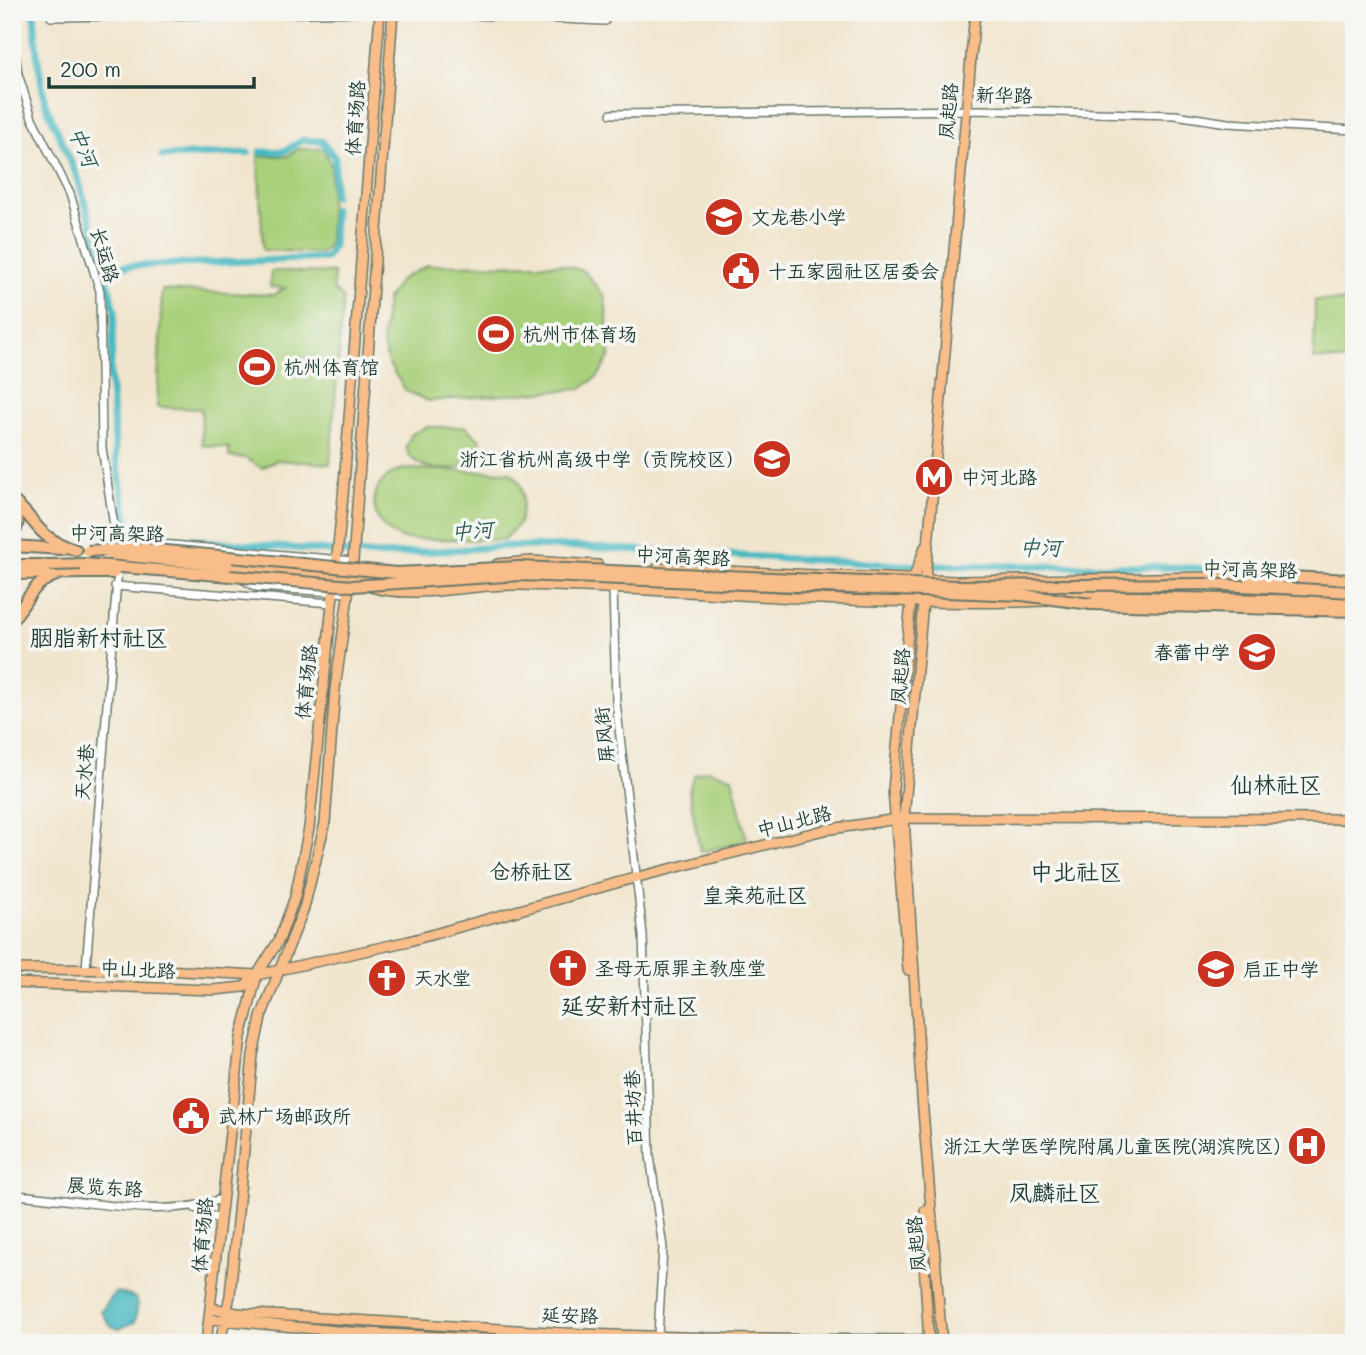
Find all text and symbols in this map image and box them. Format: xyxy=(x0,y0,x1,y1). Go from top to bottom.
scale bar xyxy=(49,46,254,90)
text: 200 m xyxy=(60,55,121,82)
street label: 体育场路 xyxy=(339,79,370,157)
street label: 凤起路 xyxy=(933,81,962,140)
street label: 新华路 xyxy=(975,82,1033,107)
water label: 中河 xyxy=(64,122,106,174)
school or university icon: 文龙巷小学 xyxy=(703,196,745,238)
place label: 文龙巷小学 xyxy=(751,204,846,229)
street label: 长运路 xyxy=(86,224,125,286)
public building icon: 十五家园社区居委会 xyxy=(720,250,762,292)
place label: 十五家园社区居委会 xyxy=(768,258,939,283)
sports icon: 杭州市体育场 xyxy=(475,313,517,355)
place label: 杭州市体育场 xyxy=(523,321,637,346)
sports icon: 杭州体育馆 xyxy=(236,346,278,388)
place label: 杭州体育馆 xyxy=(284,354,379,379)
school or university icon: 浙江省杭州高级中学（贡院校区） xyxy=(751,438,793,480)
place label: 浙江省杭州高级中学（贡院校区） xyxy=(460,446,745,471)
metro station icon: 中河北路 xyxy=(913,456,955,498)
place label: 中河北路 xyxy=(961,464,1037,489)
water label: 中河 xyxy=(450,514,497,544)
street label: 中河高架路 xyxy=(69,519,165,546)
water label: 中河 xyxy=(1019,533,1064,560)
street label: 中河高架路 xyxy=(635,541,731,570)
street label: 中河高架路 xyxy=(1202,554,1298,583)
district label: 胭脂新村社区 xyxy=(30,622,168,652)
school or university icon: 春蕾中学 xyxy=(1236,631,1278,673)
place label: 春蕾中学 xyxy=(1154,639,1230,664)
street label: 体育场路 xyxy=(289,643,322,721)
street label: 凤起路 xyxy=(885,646,914,705)
street label: 屏风街 xyxy=(588,705,619,765)
street label: 天水巷 xyxy=(69,742,98,801)
district label: 仙林社区 xyxy=(1230,769,1322,799)
street label: 中山北路 xyxy=(754,799,834,842)
district label: 中北社区 xyxy=(1030,856,1122,886)
district label: 仓桥社区 xyxy=(489,857,573,884)
district label: 皇亲苑社区 xyxy=(703,881,808,908)
church icon: 圣母无原罪主教座堂 xyxy=(547,947,589,989)
school or university icon: 启正中学 xyxy=(1195,948,1237,990)
street label: 中山北路 xyxy=(99,954,177,983)
place label: 圣母无原罪主教座堂 xyxy=(595,955,766,980)
place label: 启正中学 xyxy=(1243,956,1319,981)
church icon: 天水堂 xyxy=(366,957,408,999)
place label: 天水堂 xyxy=(414,965,471,990)
district label: 延安新村社区 xyxy=(561,990,699,1020)
street label: 百井坊巷 xyxy=(619,1070,646,1146)
public building icon: 武林广场邮政所 xyxy=(170,1095,212,1137)
place label: 武林广场邮政所 xyxy=(218,1103,351,1128)
hospital icon: 浙江大学医学院附属儿童医院(湖滨院区) xyxy=(1286,1125,1328,1167)
place label: 浙江大学医学院附属儿童医院(湖滨院区) xyxy=(944,1133,1280,1158)
street label: 展览东路 xyxy=(66,1171,144,1202)
district label: 凤麟社区 xyxy=(1009,1177,1101,1207)
street label: 体育场路 xyxy=(186,1196,217,1274)
street label: 凤起路 xyxy=(901,1215,930,1274)
street label: 延安路 xyxy=(541,1301,599,1328)

